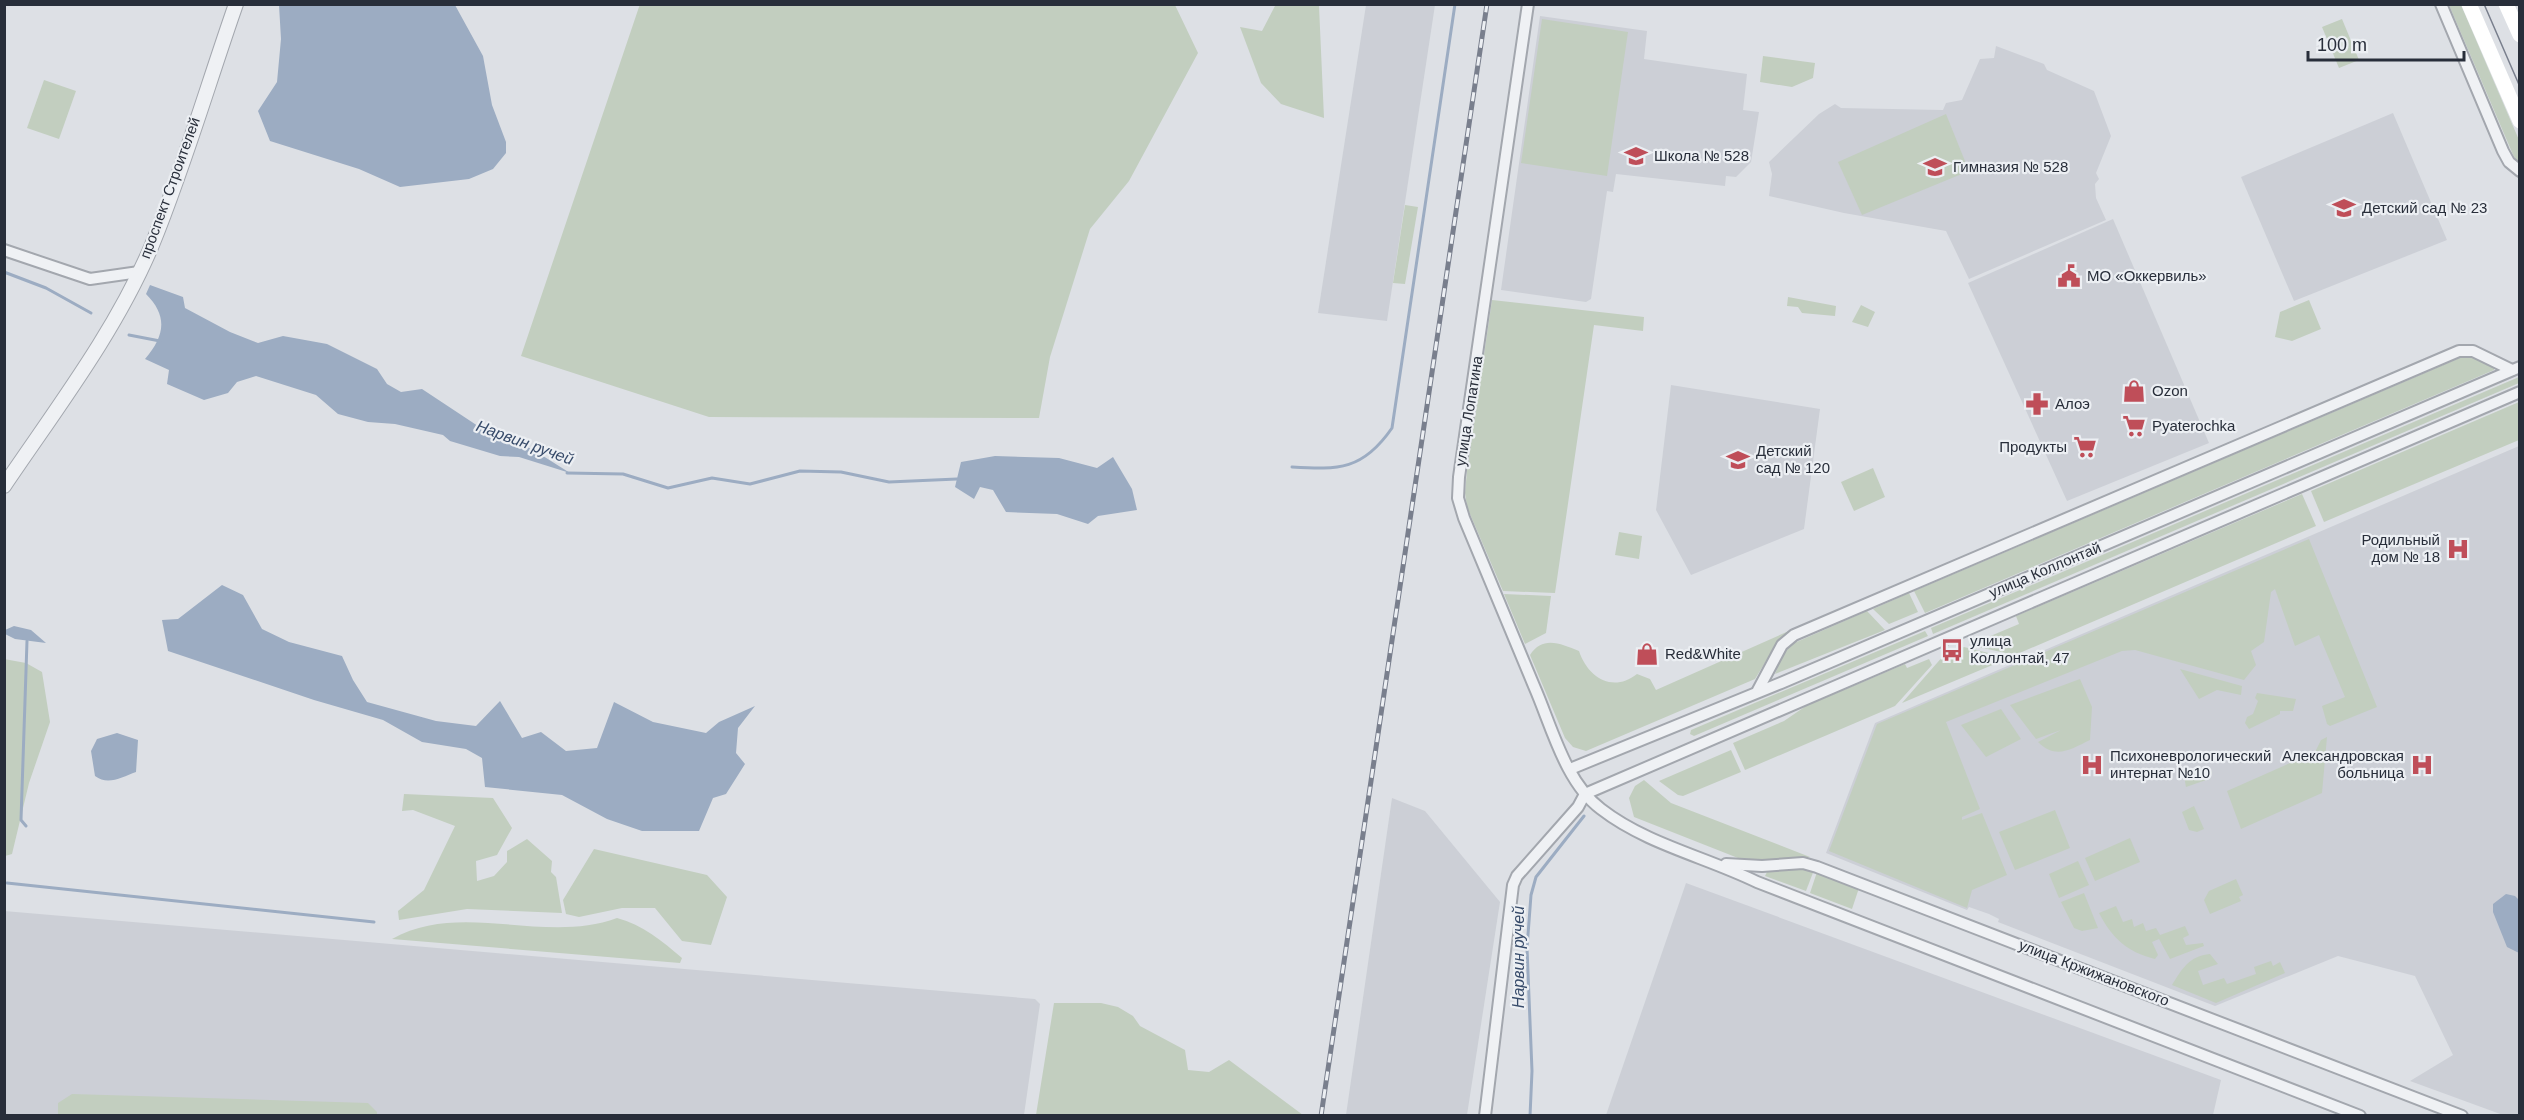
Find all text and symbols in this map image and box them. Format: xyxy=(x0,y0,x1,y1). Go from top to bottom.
scale bar xyxy=(2308,24,2464,62)
text: 100 m xyxy=(2317,35,2367,55)
street label: проспект Строителей xyxy=(136,115,203,261)
school or university icon: Школа № 528 xyxy=(1623,143,1649,169)
place label: Школа № 528 xyxy=(1654,147,1749,164)
school or university icon: Гимназия № 528 xyxy=(1922,154,1948,180)
place label: Гимназия № 528 xyxy=(1953,158,2068,175)
school or university icon: Детский сад № 23 xyxy=(2331,195,2357,221)
place label: Детский сад № 23 xyxy=(2362,199,2487,216)
public building icon: МО «Оккервиль» xyxy=(2056,263,2082,289)
place label: МО «Оккервиль» xyxy=(2087,267,2207,284)
street label: улица Лопатина xyxy=(1451,354,1486,467)
shop icon: Ozon xyxy=(2121,378,2147,404)
place label: Ozon xyxy=(2152,382,2188,399)
pharmacy icon: Алоэ xyxy=(2024,391,2050,417)
place label: Алоэ xyxy=(2055,395,2090,412)
supermarket icon: Pyaterochka xyxy=(2121,413,2147,439)
water label: Нарвин ручей xyxy=(474,417,576,468)
place label: Pyaterochka xyxy=(2152,417,2236,434)
supermarket icon: Продукты xyxy=(2072,434,2098,460)
place label: Продукты xyxy=(1999,438,2067,455)
place label: Детский сад № 120 xyxy=(1756,442,1830,476)
school or university icon: Детский сад № 120 xyxy=(1725,447,1751,473)
place label: Родильный дом № 18 xyxy=(2361,531,2440,565)
hospital icon: Родильный дом № 18 xyxy=(2445,536,2471,562)
street label: улица Коллонтай xyxy=(1986,538,2103,601)
place label: улица Коллонтай, 47 xyxy=(1970,632,2070,666)
bus stop icon: улица Коллонтай, 47 xyxy=(1939,637,1965,663)
shop icon: Red&White xyxy=(1634,641,1660,667)
place label: Red&White xyxy=(1665,645,1741,662)
place label: Психоневрологический интернат №10 xyxy=(2110,747,2271,781)
place label: Александровская больница xyxy=(2282,747,2405,781)
hospital icon: Психоневрологический интернат №10 xyxy=(2079,752,2105,778)
hospital icon: Александровская больница xyxy=(2409,752,2435,778)
water label: Нарвин ручей xyxy=(1510,906,1527,1008)
street label: улица Кржижановского xyxy=(2017,936,2172,1009)

